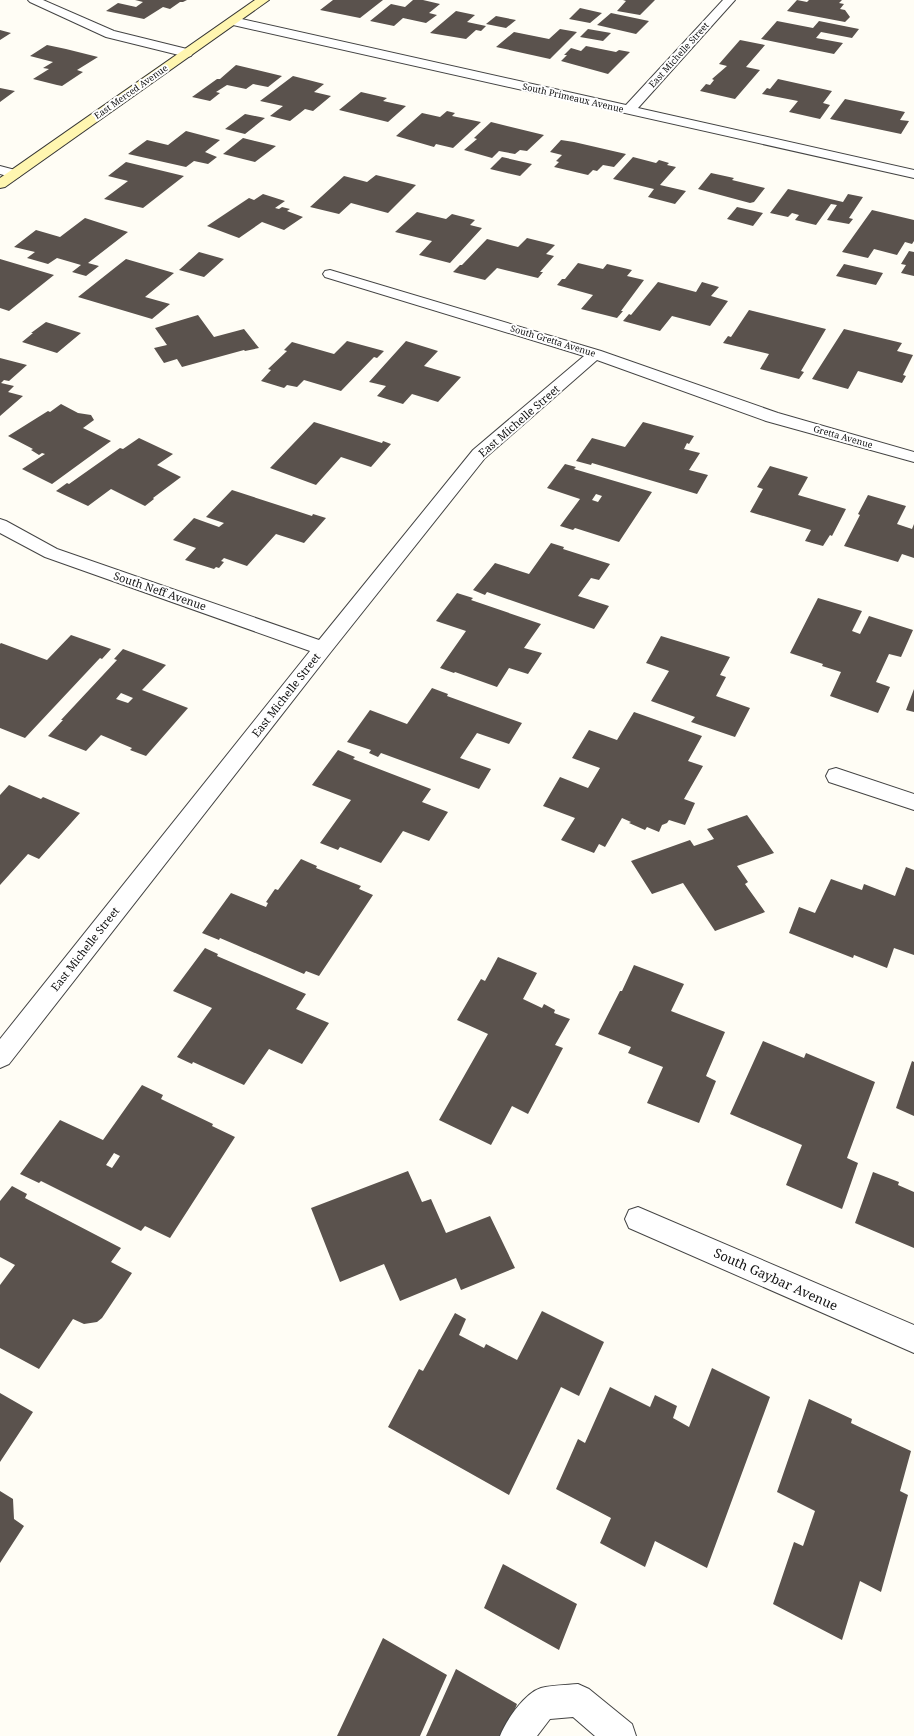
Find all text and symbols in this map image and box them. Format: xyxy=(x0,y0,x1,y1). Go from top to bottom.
street label: East Michelle Street xyxy=(646,19,712,90)
street label: East Merced Avenue xyxy=(91,61,170,122)
street label: South Primeaux Avenue xyxy=(521,80,625,116)
street label: South Gretta Avenue xyxy=(509,321,597,360)
street label: East Michelle Street xyxy=(475,381,563,460)
street label: Gretta Avenue xyxy=(812,422,875,451)
street label: South Neff Avenue xyxy=(112,568,209,613)
street label: East Michelle Street xyxy=(248,649,323,740)
street label: East Michelle Street xyxy=(47,903,122,994)
street label: South Gaybar Avenue xyxy=(711,1244,841,1314)

